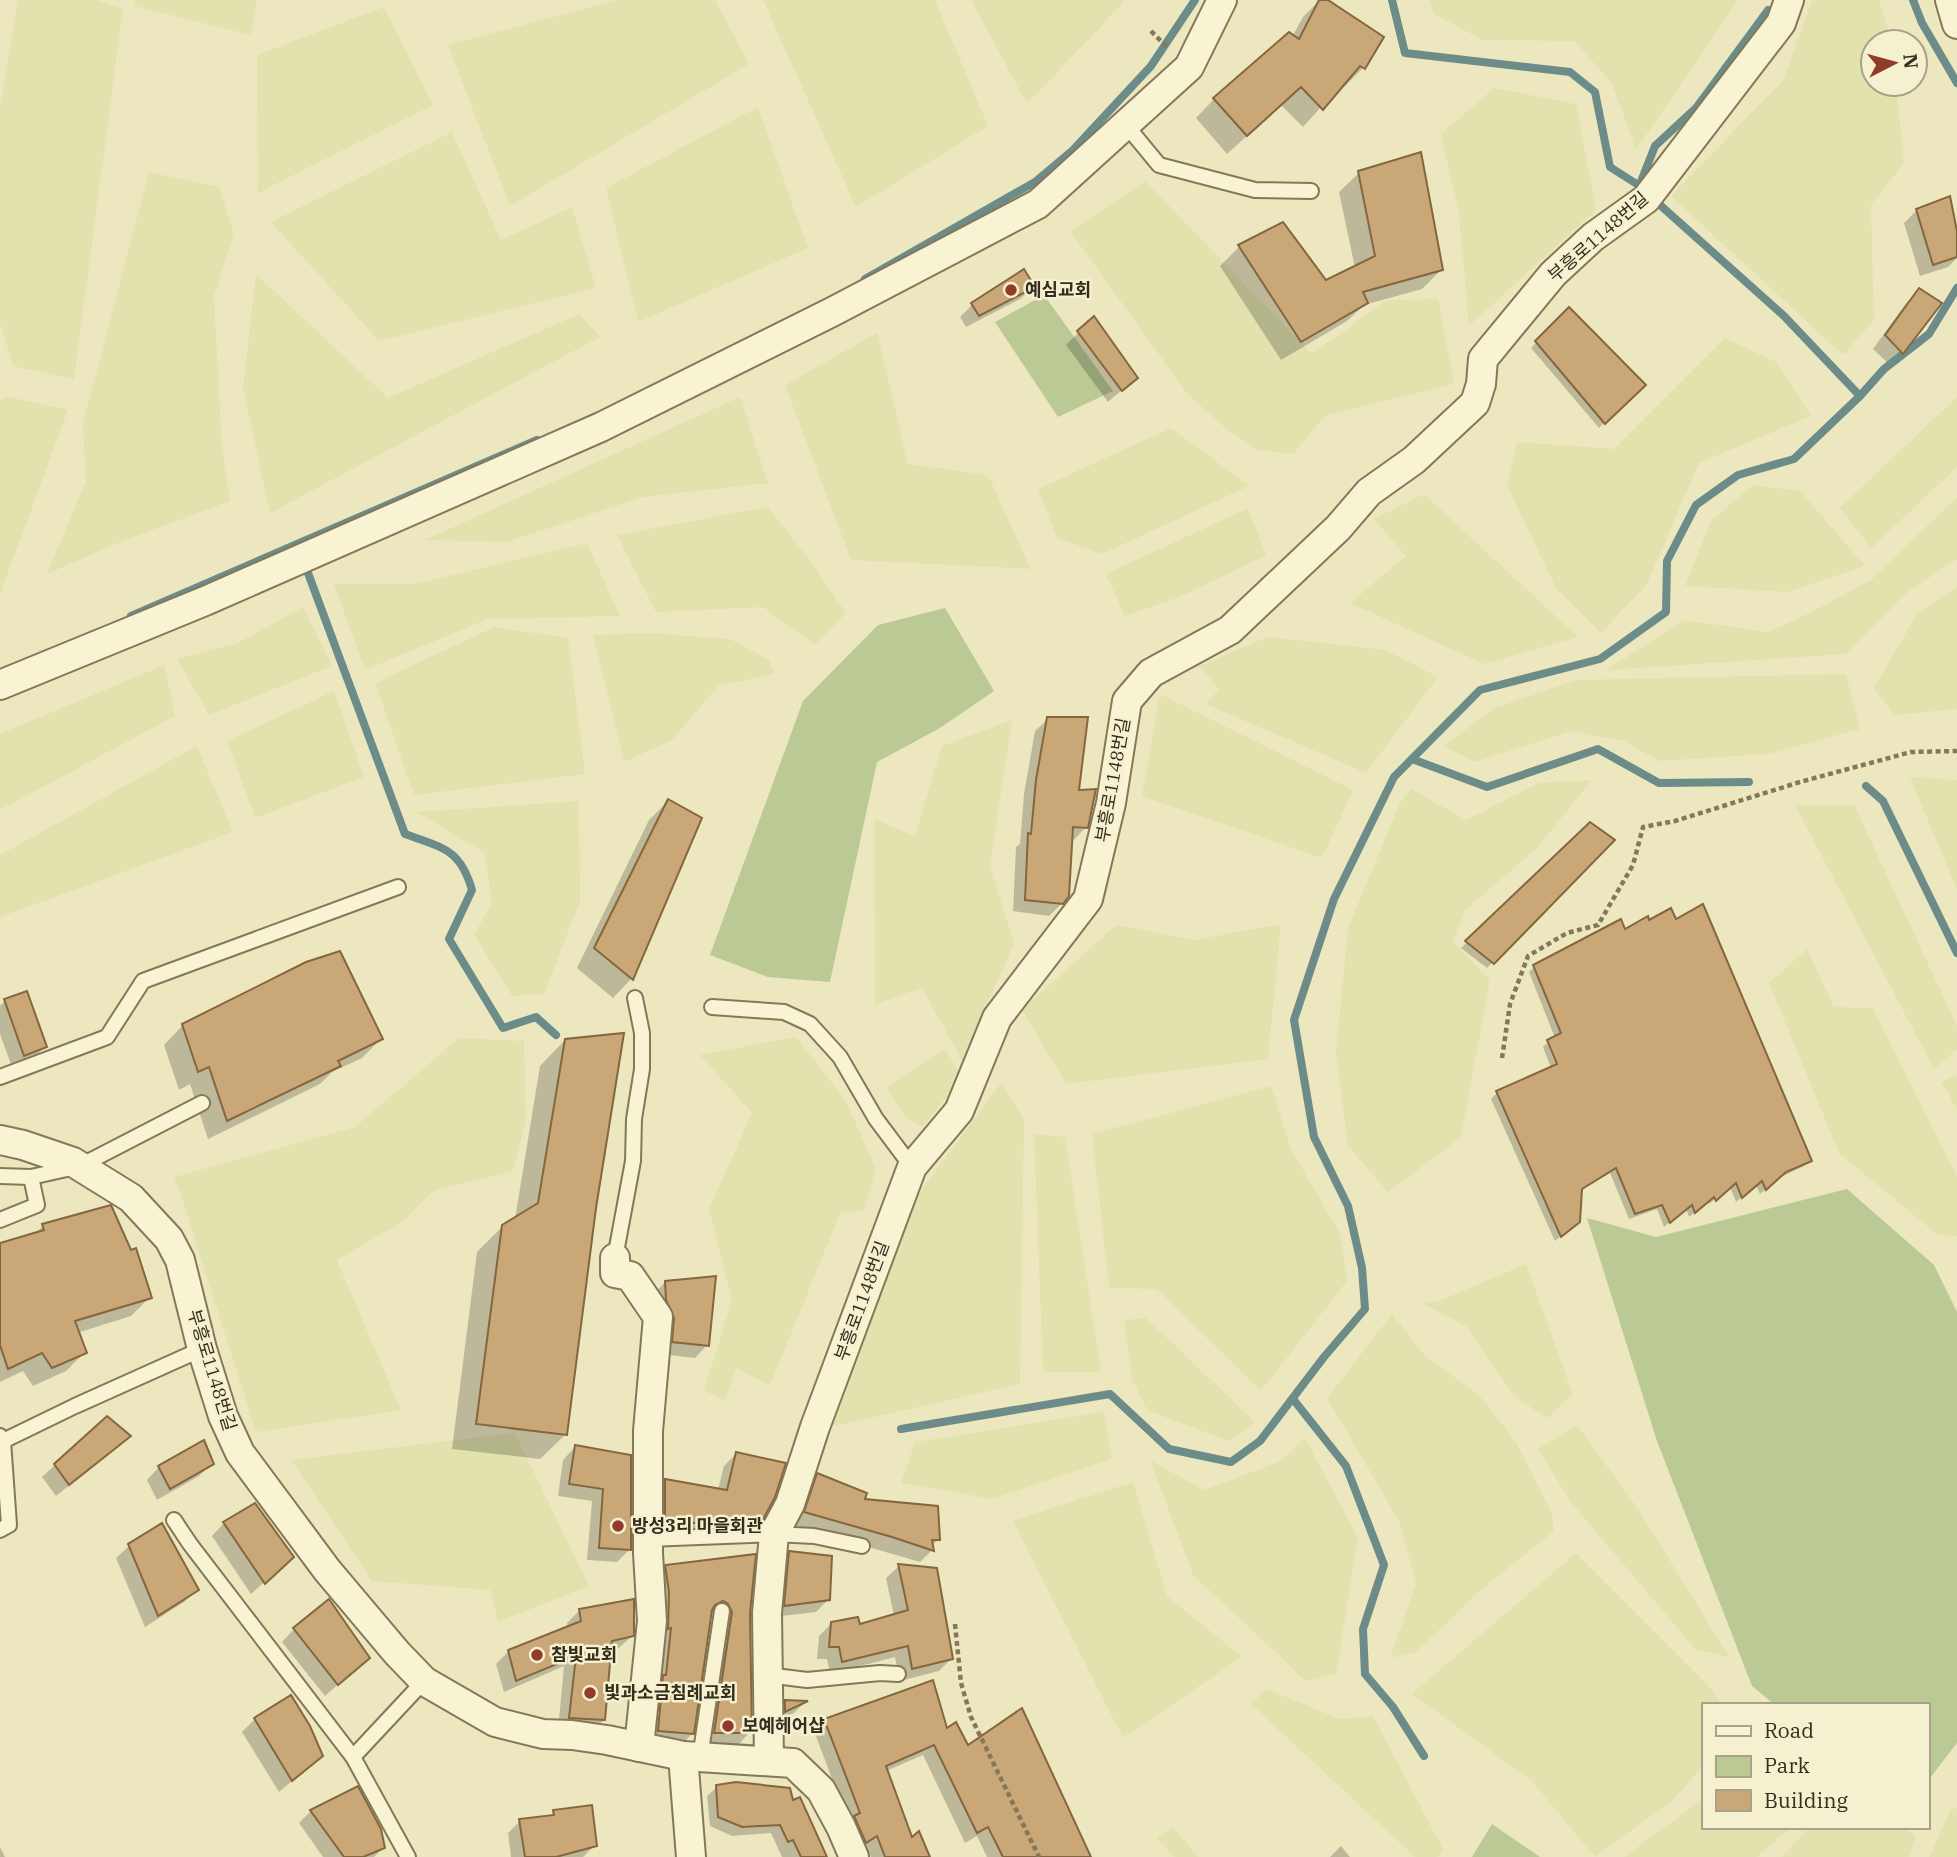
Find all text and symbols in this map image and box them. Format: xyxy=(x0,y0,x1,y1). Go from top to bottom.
north arrow xyxy=(1859,28,1929,98)
text: N xyxy=(1898,52,1924,70)
street label: 부흥로1148번길 xyxy=(1543,187,1653,287)
place label: 예심교회 xyxy=(1025,278,1091,301)
marker: 예심교회 xyxy=(1003,282,1019,298)
street label: 부흥로1148번길 xyxy=(1090,716,1135,844)
street label: 부흥로1148번길 xyxy=(829,1238,894,1364)
street label: 부흥로1148번길 xyxy=(183,1306,242,1433)
place label: 방성3리 마을회관 xyxy=(632,1514,763,1537)
marker: 방성3리 마을회관 xyxy=(610,1518,626,1534)
place label: 참빛교회 xyxy=(551,1643,617,1666)
marker: 참빛교회 xyxy=(529,1647,545,1663)
place label: 빛과소금침례교회 xyxy=(604,1681,736,1704)
marker: 빛과소금침례교회 xyxy=(582,1685,598,1701)
legend xyxy=(1702,1703,1929,1829)
place label: 보예헤어샵 xyxy=(742,1714,825,1737)
text: Road xyxy=(1764,1716,1814,1744)
marker: 보예헤어샵 xyxy=(720,1718,736,1734)
text: Park xyxy=(1764,1751,1811,1779)
text: Building xyxy=(1764,1786,1849,1814)

